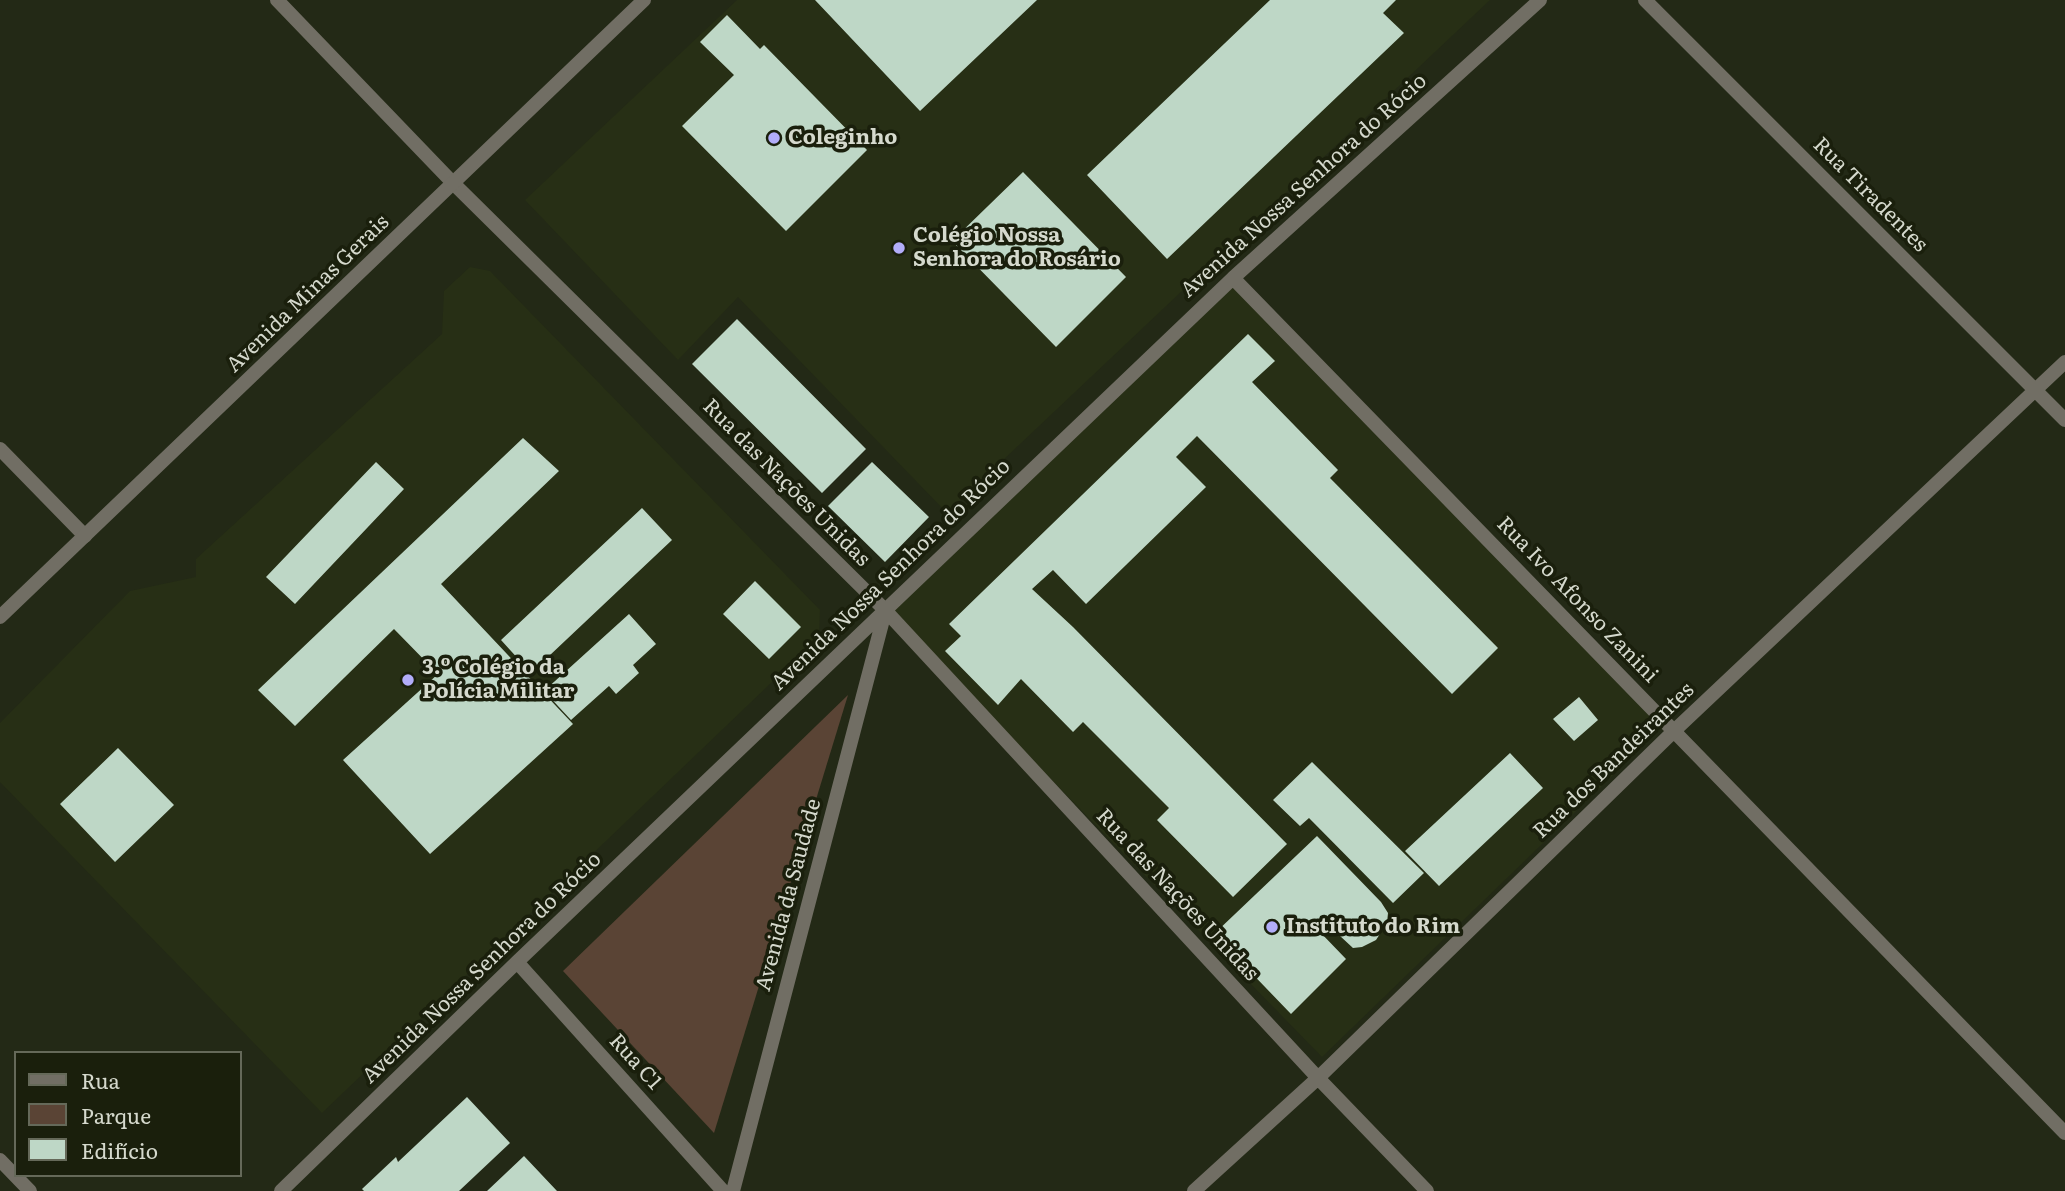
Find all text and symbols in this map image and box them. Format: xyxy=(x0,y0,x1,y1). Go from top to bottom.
street label: Avenida Nossa Senhora do Rócio xyxy=(1176,69,1432,303)
place label: Coleginho xyxy=(788,125,897,151)
marker: Coleginho xyxy=(766,130,782,146)
street label: Rua Tiradentes xyxy=(1807,132,1933,258)
street label: Avenida Minas Gerais xyxy=(222,210,394,378)
place label: Colégio Nossa Senhora do Rosário xyxy=(913,223,1121,273)
marker: Colégio Nossa Senhora do Rosário xyxy=(891,240,907,256)
street label: Rua das Nações Unidas xyxy=(697,394,875,572)
street label: Avenida Nossa Senhora do Rócio xyxy=(766,454,1016,696)
street label: Rua Ivo Afonso Zanini xyxy=(1491,512,1663,688)
place label: 3.º Colégio da Polícia Militar xyxy=(422,655,574,705)
marker: 3.º Colégio da Polícia Militar xyxy=(400,672,416,688)
street label: Rua dos Bandeirantes xyxy=(1528,678,1700,844)
street label: Avenida da Saudade xyxy=(751,796,827,994)
street label: Rua das Nações Unidas xyxy=(1091,804,1263,986)
street label: Avenida Nossa Senhora do Rócio xyxy=(357,847,607,1089)
place label: Instituto do Rim xyxy=(1286,914,1460,940)
marker: Instituto do Rim xyxy=(1264,919,1280,935)
street label: Rua C1 xyxy=(603,1029,667,1095)
legend xyxy=(14,1051,242,1177)
text: Rua xyxy=(81,1064,120,1095)
text: Parque xyxy=(81,1099,151,1130)
text: Edifício xyxy=(81,1134,158,1165)

